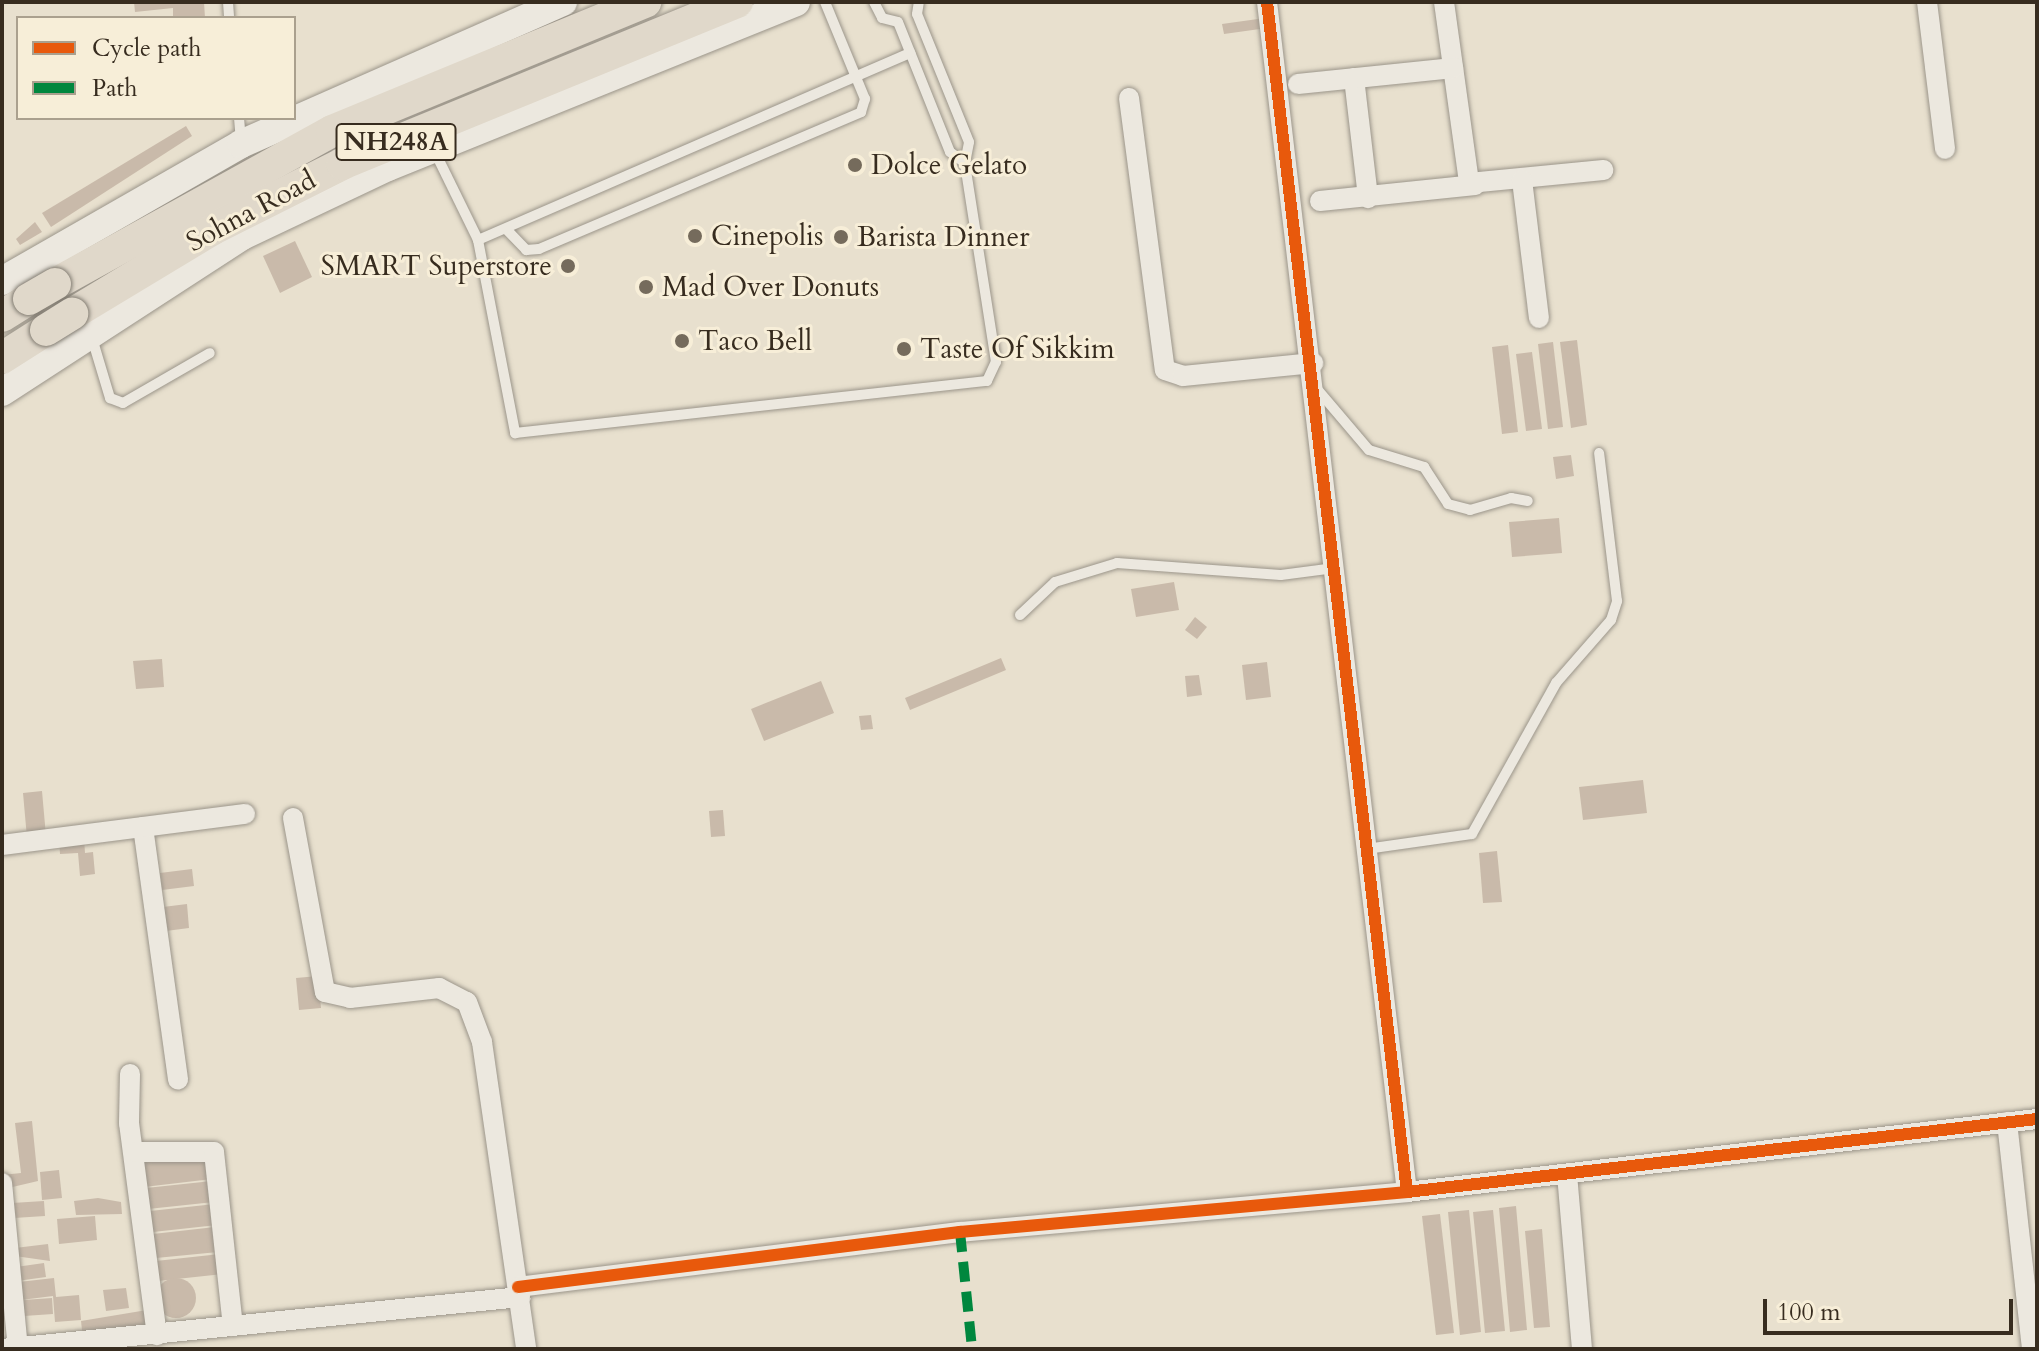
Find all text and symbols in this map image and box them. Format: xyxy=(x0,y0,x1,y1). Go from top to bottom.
legend xyxy=(16,16,296,120)
text: Cycle path xyxy=(92,32,201,65)
text: Path xyxy=(92,72,137,105)
road number: NH248A xyxy=(334,120,458,164)
place label: Dolce Gelato xyxy=(871,148,1027,182)
marker: Dolce Gelato xyxy=(846,156,864,174)
street label: Sohna Road xyxy=(181,163,321,259)
place label: Cinepolis xyxy=(711,219,823,253)
place label: Barista Dinner xyxy=(857,220,1029,254)
marker: Cinepolis xyxy=(686,227,704,245)
marker: Barista Dinner xyxy=(832,228,850,246)
place label: SMART Superstore xyxy=(321,249,552,283)
marker: SMART Superstore xyxy=(559,257,577,275)
place label: Mad Over Donuts xyxy=(662,270,879,304)
marker: Mad Over Donuts xyxy=(637,278,655,296)
place label: Taco Bell xyxy=(698,324,812,358)
marker: Taco Bell xyxy=(673,332,691,350)
place label: Taste Of Sikkim xyxy=(920,332,1115,366)
marker: Taste Of Sikkim xyxy=(895,340,913,358)
scale bar xyxy=(1767,1283,2017,1333)
text: 100 m xyxy=(1777,1296,1841,1329)

